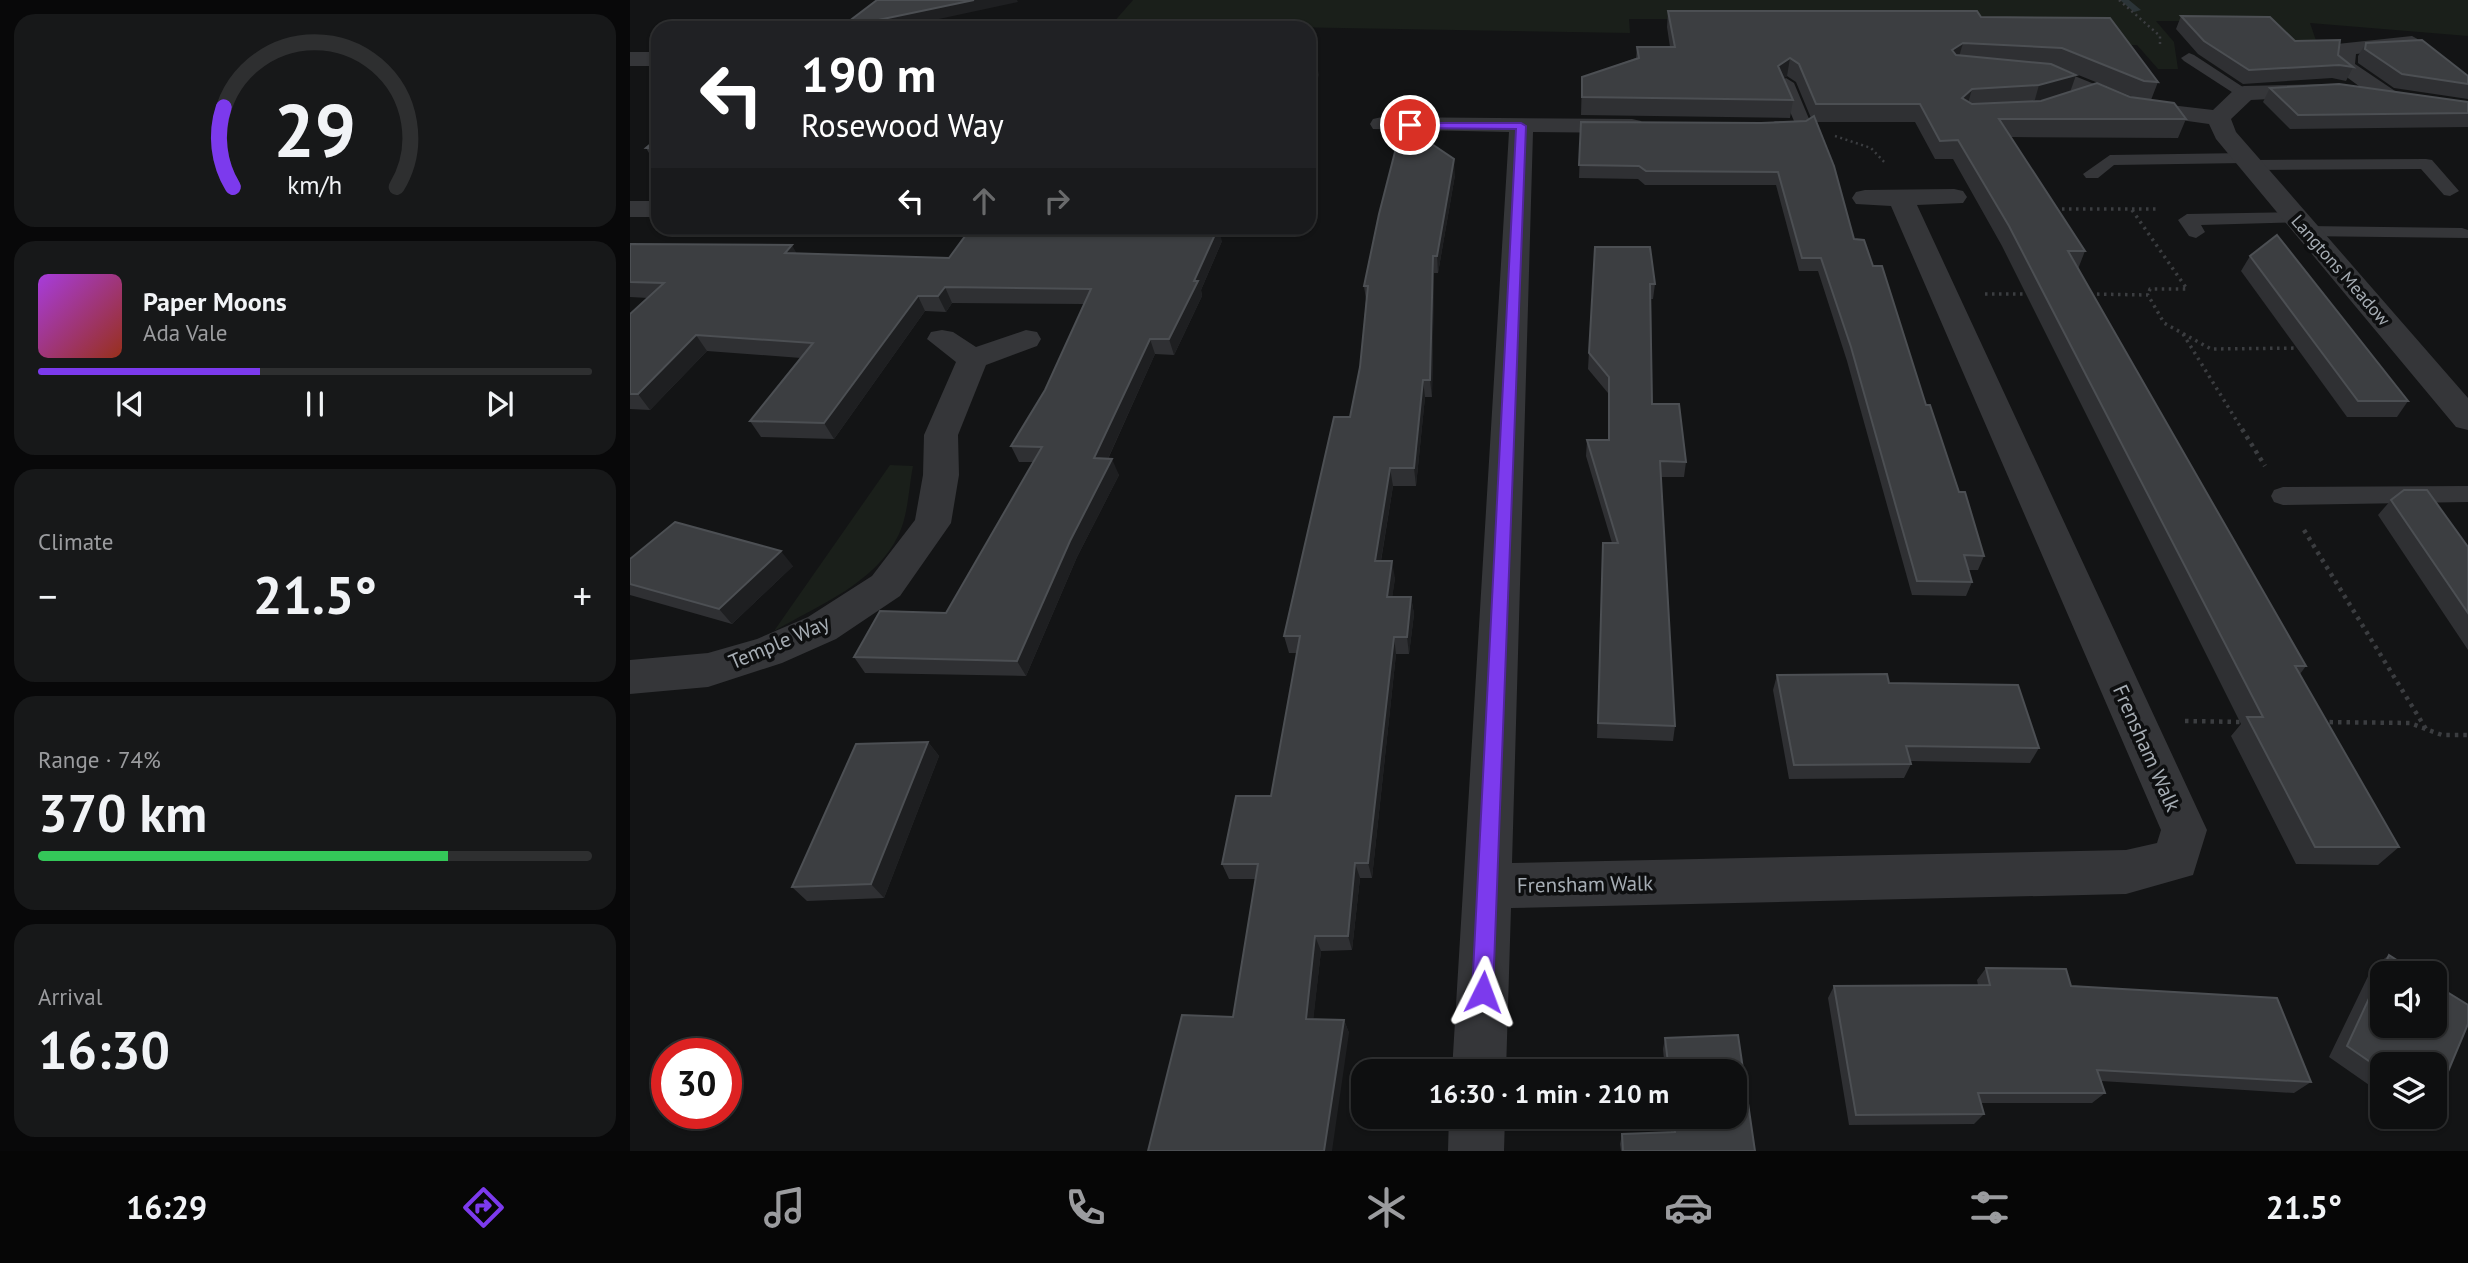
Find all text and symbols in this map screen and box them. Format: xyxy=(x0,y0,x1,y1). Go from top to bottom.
text: 190 m xyxy=(801,42,936,106)
icon: left xyxy=(686,49,777,140)
text: 29 xyxy=(274,83,356,177)
pin xyxy=(1380,95,1440,155)
text: Rosewood Way xyxy=(801,104,1004,146)
icon: arrive xyxy=(1391,106,1429,144)
text: km/h xyxy=(288,169,342,201)
icon: left xyxy=(892,182,930,220)
icon: ahead xyxy=(965,182,1003,220)
icon: right xyxy=(1038,182,1076,220)
street label: Langtons Meadow xyxy=(2286,210,2396,331)
text: Paper Moons xyxy=(143,285,287,318)
text: Ada Vale xyxy=(143,318,227,347)
icon: previous xyxy=(111,385,149,423)
icon: pause xyxy=(296,385,334,423)
icon: next xyxy=(481,385,519,423)
text: Climate xyxy=(38,527,113,556)
text: 21.5° xyxy=(253,561,377,628)
text: − xyxy=(38,571,57,620)
text: + xyxy=(573,571,592,620)
street label: Temple Way xyxy=(725,609,834,675)
street label: Frensham Walk xyxy=(2107,680,2187,816)
text: Range · 74% xyxy=(38,745,161,774)
text: 370 km xyxy=(38,779,207,846)
street label: Frensham Walk xyxy=(1517,869,1653,899)
position arrow xyxy=(1446,955,1520,1029)
map controls xyxy=(2370,961,2447,1129)
button: sound xyxy=(2370,961,2447,1038)
text: Arrival xyxy=(38,982,102,1011)
text: 16:30 xyxy=(38,1016,170,1083)
speed limit sign: 30 xyxy=(651,1038,742,1129)
button: layers xyxy=(2370,1052,2447,1129)
text: 16:30 · 1 min · 210 m xyxy=(1429,1077,1669,1110)
icon: directions xyxy=(459,1183,508,1232)
icon: music xyxy=(760,1183,809,1232)
icon: phone xyxy=(1061,1183,1110,1232)
icon: climate xyxy=(1362,1183,1411,1232)
icon: car xyxy=(1664,1183,1713,1232)
icon: filters xyxy=(1965,1183,2014,1232)
text: 16:29 xyxy=(126,1186,207,1228)
text: 21.5° xyxy=(2266,1186,2342,1228)

